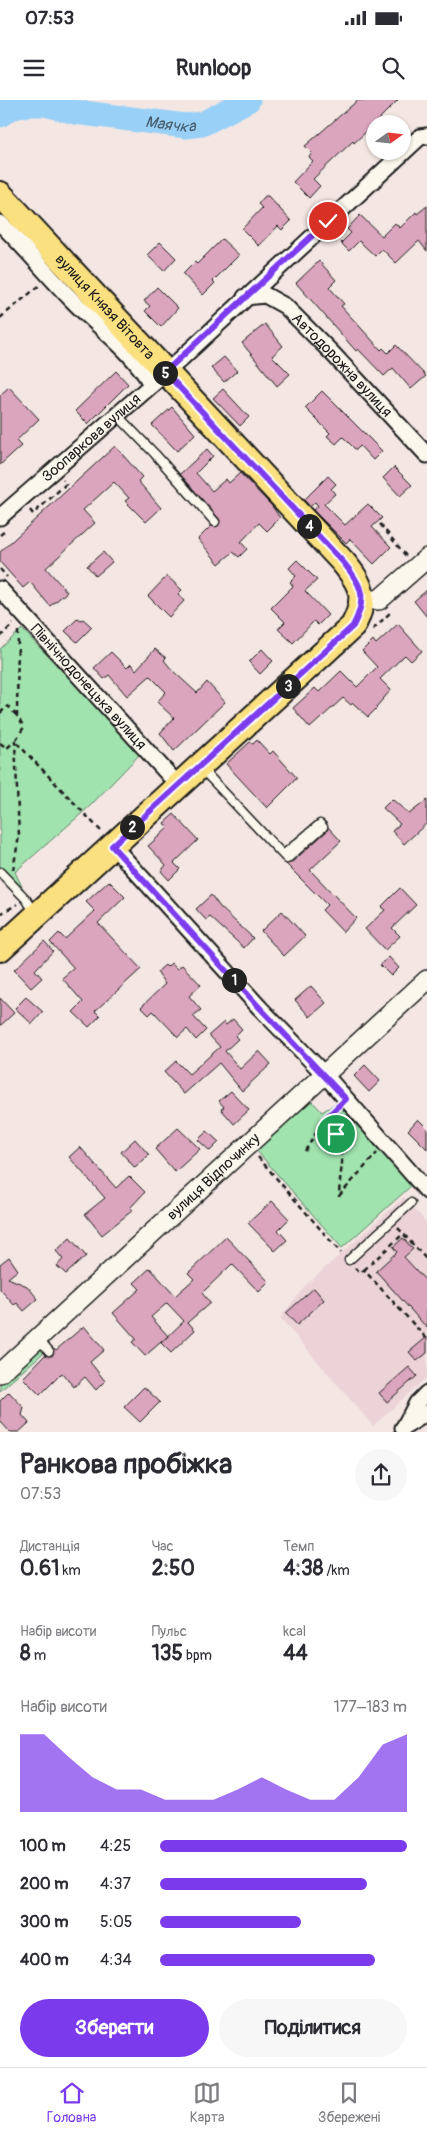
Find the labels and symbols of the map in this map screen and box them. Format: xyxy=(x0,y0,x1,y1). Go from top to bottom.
water label: Маячка xyxy=(144,112,198,137)
north arrow xyxy=(366,115,411,160)
pin xyxy=(307,200,349,242)
street label: вулиця Князя Вітовта xyxy=(51,250,158,364)
street label: Автодорожна вулиця xyxy=(287,309,396,421)
pin: 5 xyxy=(152,360,178,386)
street label: Зоопаркова вулиця xyxy=(38,390,145,486)
pin: 4 xyxy=(296,514,322,538)
street label: Північнодонецька вулиця xyxy=(26,620,150,754)
pin: 3 xyxy=(276,674,300,698)
pin: 2 xyxy=(120,814,144,840)
pin: 1 xyxy=(222,968,246,992)
pin xyxy=(315,1113,357,1155)
street label: вулиця Відпочинку xyxy=(163,1129,264,1224)

